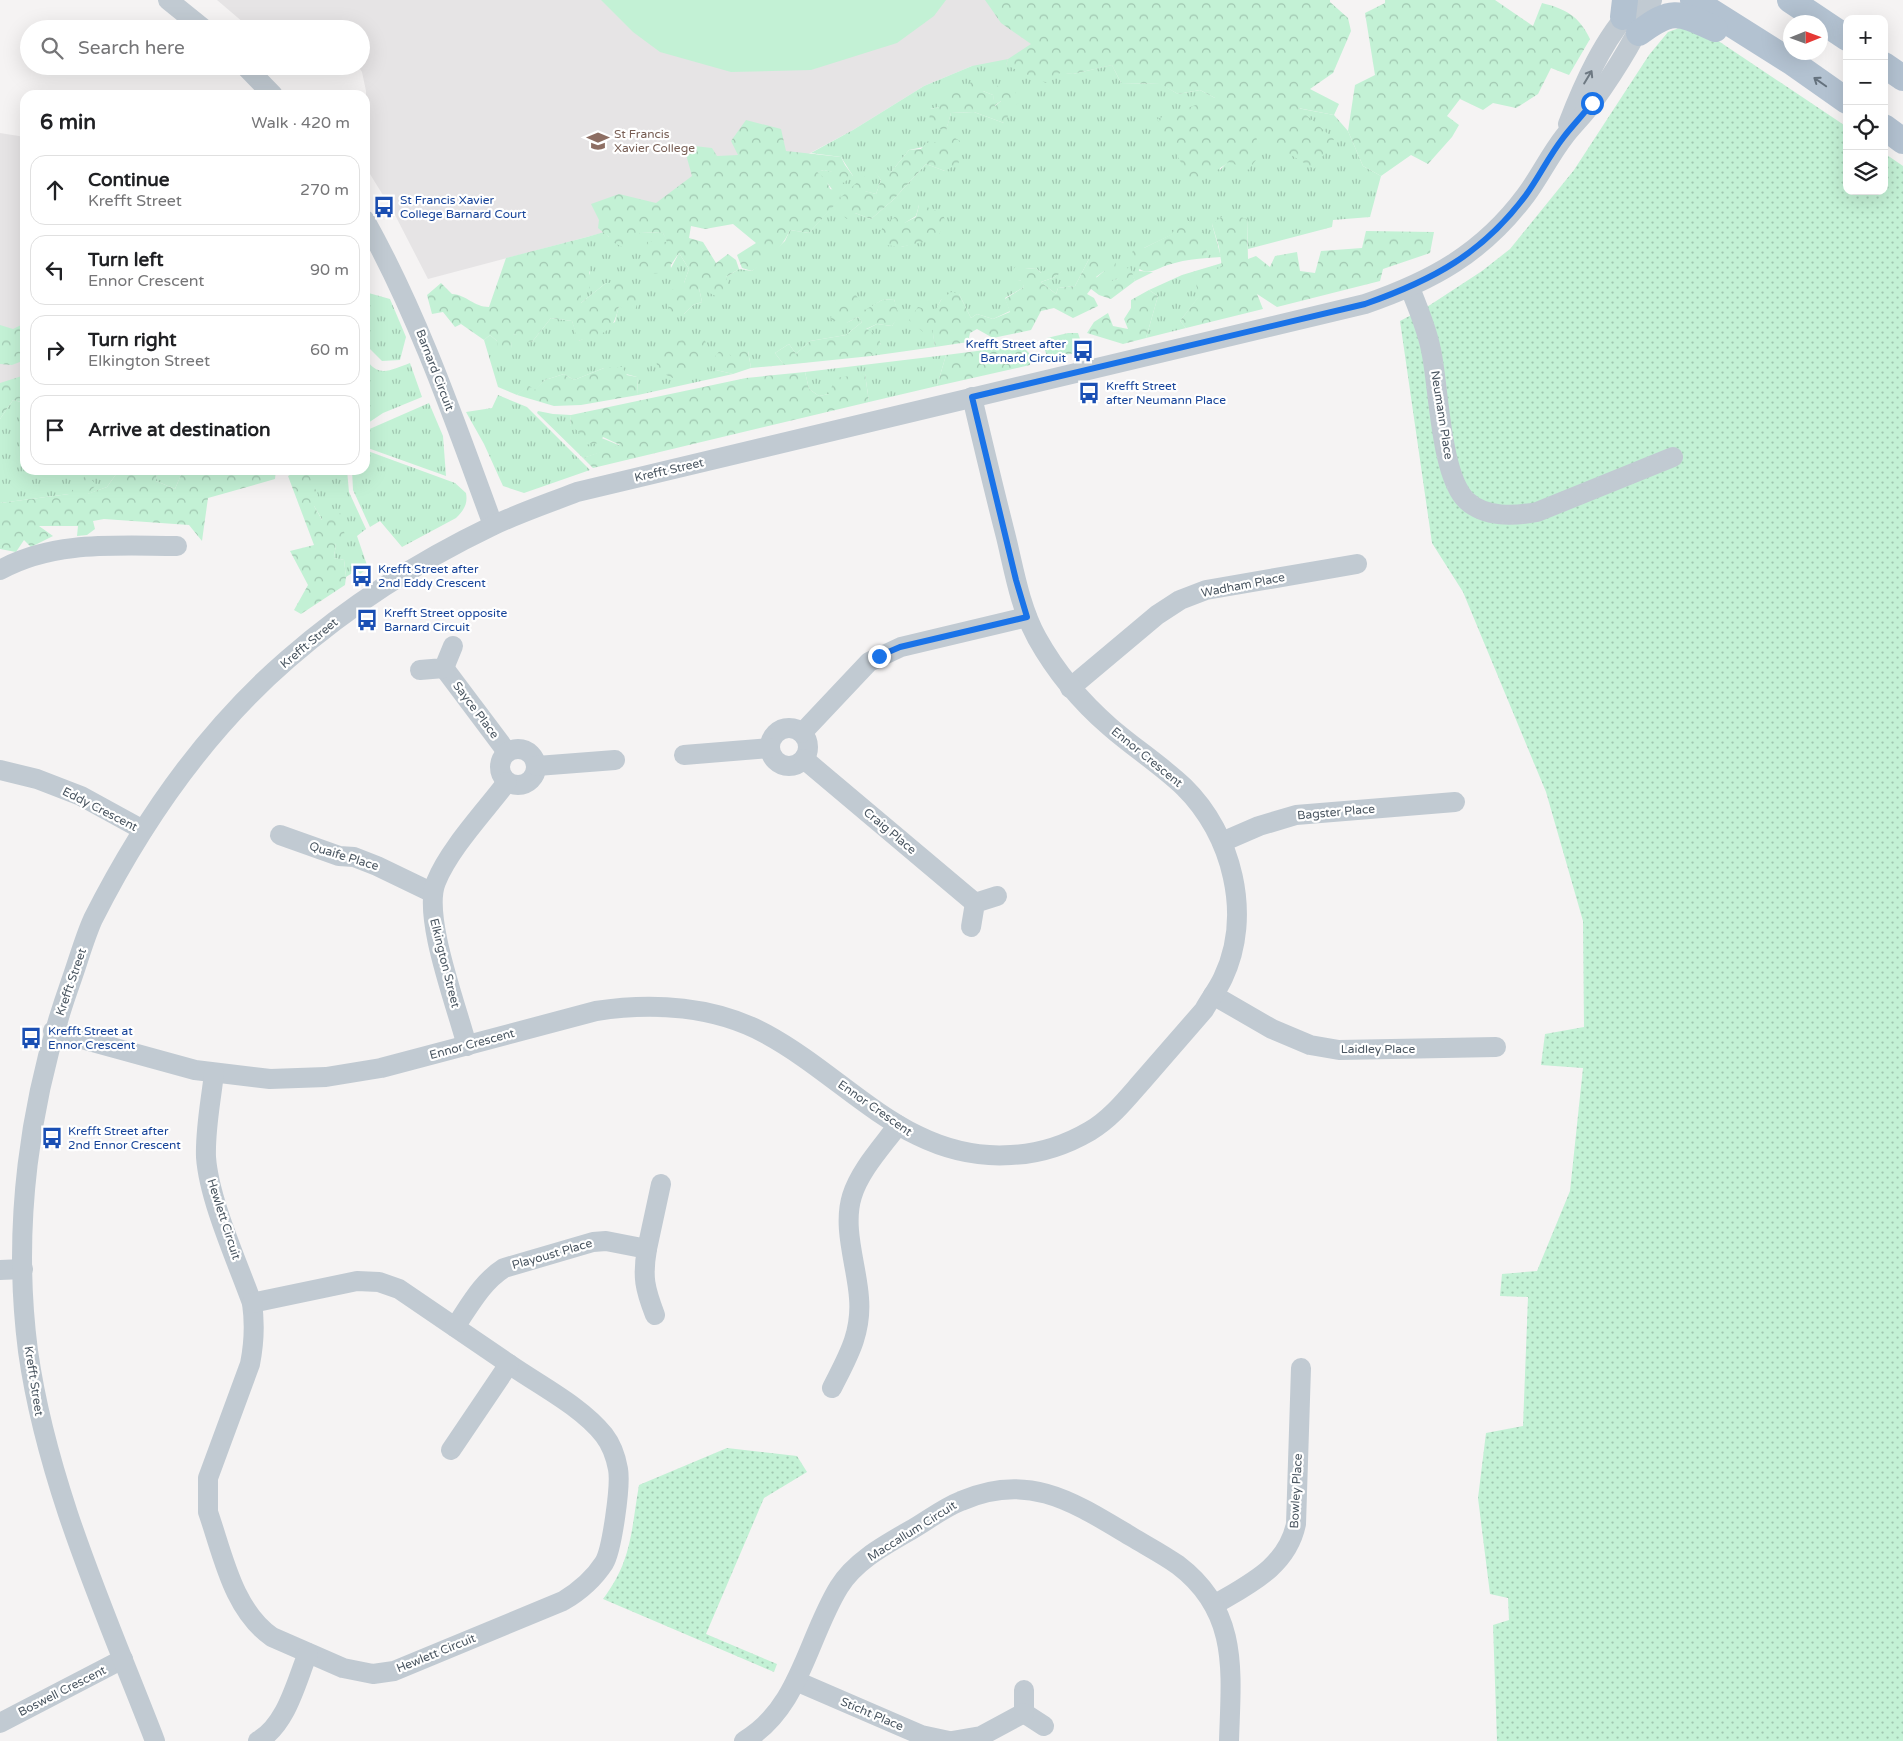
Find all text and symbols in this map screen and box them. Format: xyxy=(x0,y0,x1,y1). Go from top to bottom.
north arrow xyxy=(1783,15,1828,60)
map controls xyxy=(1843,15,1888,195)
button: + xyxy=(1843,15,1888,60)
search box xyxy=(20,20,370,75)
icon: search xyxy=(38,34,66,62)
text: Search here xyxy=(78,37,185,59)
button: − xyxy=(1843,60,1888,105)
one-way arrow xyxy=(1583,70,1593,84)
one-way arrow xyxy=(1813,77,1827,87)
route start xyxy=(1581,92,1604,115)
button: locate xyxy=(1843,105,1888,150)
text: 6 min xyxy=(40,110,96,135)
text: Walk · 420 m xyxy=(251,113,350,133)
place label: St Francis Xavier College xyxy=(614,127,695,155)
school or university icon: St Francis Xavier College xyxy=(585,128,611,154)
button: layers xyxy=(1843,150,1888,195)
text: Continue xyxy=(88,169,170,191)
icon: ahead xyxy=(41,176,69,204)
text: 270 m xyxy=(300,180,349,200)
text: Krefft Street xyxy=(88,191,182,211)
place label: St Francis Xavier College Barnard Court xyxy=(400,193,527,221)
bus stop icon: St Francis Xavier College Barnard Court xyxy=(371,194,397,220)
text: Turn left xyxy=(88,249,164,271)
icon: left xyxy=(41,256,69,284)
text: 90 m xyxy=(310,260,349,280)
text: Ennor Crescent xyxy=(88,271,204,291)
street label: Barnard Circuit xyxy=(413,327,457,413)
text: Turn right xyxy=(88,329,176,351)
icon: right xyxy=(41,336,69,364)
place label: Krefft Street after Barnard Circuit xyxy=(966,337,1066,365)
bus stop icon: Krefft Street after Barnard Circuit xyxy=(1070,338,1096,364)
text: 60 m xyxy=(310,340,349,360)
text: Elkington Street xyxy=(88,351,210,371)
street label: Neumann Place xyxy=(1428,369,1456,461)
place label: Krefft Street after Neumann Place xyxy=(1106,379,1226,407)
bus stop icon: Krefft Street after Neumann Place xyxy=(1076,380,1102,406)
icon: arrive xyxy=(41,416,69,444)
text: Arrive at destination xyxy=(88,419,271,441)
street label: Krefft Street xyxy=(633,455,705,485)
place label: Krefft Street after 2nd Eddy Crescent xyxy=(378,562,486,590)
bus stop icon: Krefft Street after 2nd Eddy Crescent xyxy=(349,563,375,589)
street label: Wadham Place xyxy=(1200,570,1286,600)
place label: Krefft Street opposite Barnard Circuit xyxy=(384,606,508,634)
bus stop icon: Krefft Street opposite Barnard Circuit xyxy=(354,607,380,633)
street label: Krefft Street xyxy=(278,615,341,671)
route end xyxy=(868,645,891,668)
street label: Sayce Place xyxy=(450,679,502,741)
street label: Ennor Crescent xyxy=(1109,724,1186,790)
street label: Eddy Crescent xyxy=(60,784,140,834)
street label: Bagster Place xyxy=(1296,802,1376,822)
street label: Craig Place xyxy=(861,805,919,857)
street label: Quaife Place xyxy=(308,839,381,873)
street label: Elkington Street xyxy=(427,917,463,1010)
street label: Krefft Street xyxy=(53,946,89,1018)
place label: Krefft Street at Ennor Crescent xyxy=(48,1024,136,1052)
bus stop icon: Krefft Street at Ennor Crescent xyxy=(18,1025,44,1051)
street label: Ennor Crescent xyxy=(428,1026,516,1062)
street label: Laidley Place xyxy=(1341,1042,1415,1056)
street label: Ennor Crescent xyxy=(835,1077,915,1139)
place label: Krefft Street after 2nd Ennor Crescent xyxy=(68,1124,181,1152)
bus stop icon: Krefft Street after 2nd Ennor Crescent xyxy=(39,1125,65,1151)
street label: Hewlett Circuit xyxy=(204,1177,244,1262)
street label: Playoust Place xyxy=(510,1236,594,1272)
street label: Krefft Street xyxy=(22,1345,46,1417)
street label: Bowley Place xyxy=(1287,1453,1305,1529)
street label: Maccallum Circuit xyxy=(865,1498,959,1564)
street label: Hewlett Circuit xyxy=(394,1631,478,1675)
street label: Boswell Crescent xyxy=(16,1663,109,1719)
street label: Sticht Place xyxy=(838,1694,906,1734)

